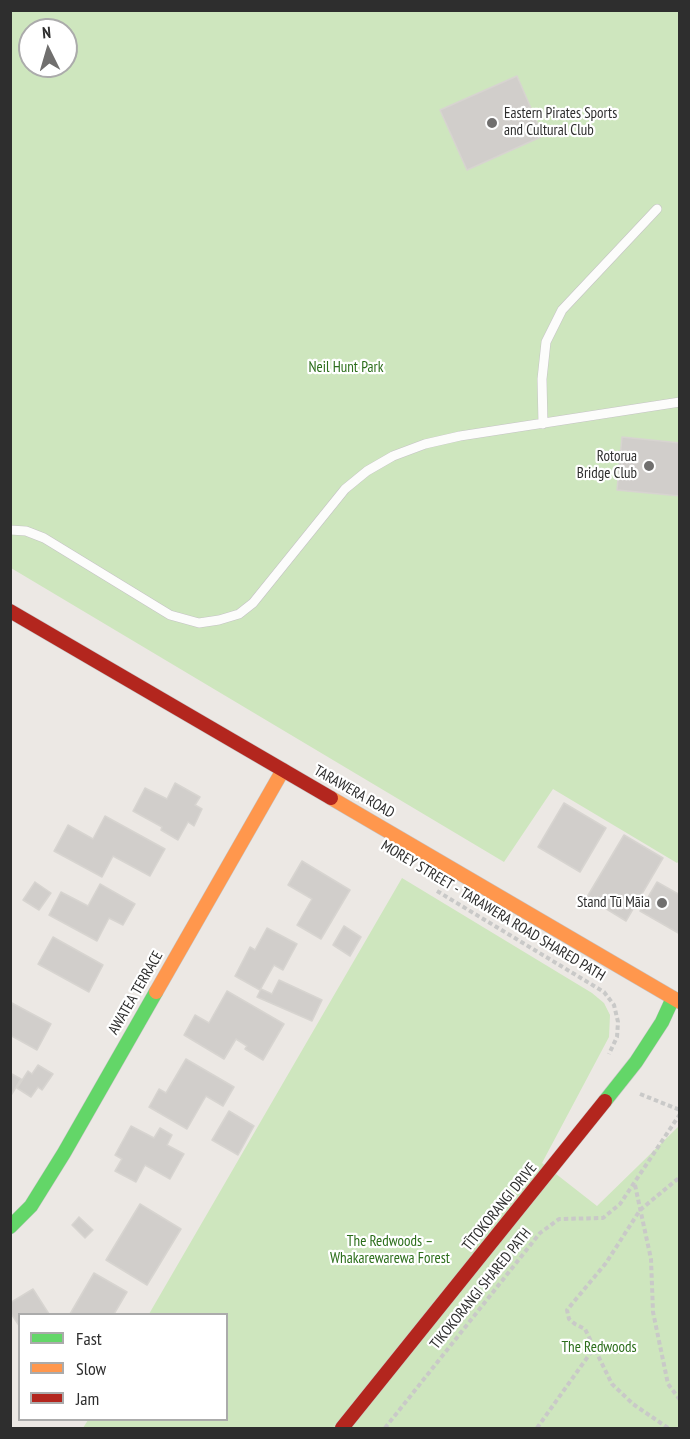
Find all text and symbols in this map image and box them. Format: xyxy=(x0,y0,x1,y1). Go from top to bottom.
north arrow xyxy=(18,18,78,78)
text: N xyxy=(41,22,52,42)
place label: Eastern Pirates Sports and Cultural Club xyxy=(504,105,617,140)
marker: Eastern Pirates Sports and Cultural Club xyxy=(485,116,499,130)
park label: Neil Hunt Park xyxy=(309,359,383,377)
place label: Rotorua Bridge Club xyxy=(577,448,637,483)
marker: Rotorua Bridge Club xyxy=(642,459,656,473)
street label: TARAWERA ROAD xyxy=(311,762,397,822)
street label: MOREY STREET - TARAWERA ROAD SHARED PATH xyxy=(378,837,608,985)
place label: Stand Tū Māia xyxy=(577,894,650,912)
marker: Stand Tū Māia xyxy=(655,896,669,910)
street label: AWATEA TERRACE xyxy=(105,948,167,1038)
street label: TĪTOKORANGI DRIVE xyxy=(459,1159,541,1255)
street label: TIKOKORANGI SHARED PATH xyxy=(427,1225,535,1353)
park label: The Redwoods – Whakarewarewa Forest xyxy=(330,1233,450,1268)
legend xyxy=(18,1313,228,1421)
text: Fast xyxy=(76,1327,102,1350)
park label: The Redwoods xyxy=(561,1339,637,1357)
text: Slow xyxy=(76,1357,106,1380)
text: Jam xyxy=(76,1387,99,1410)

